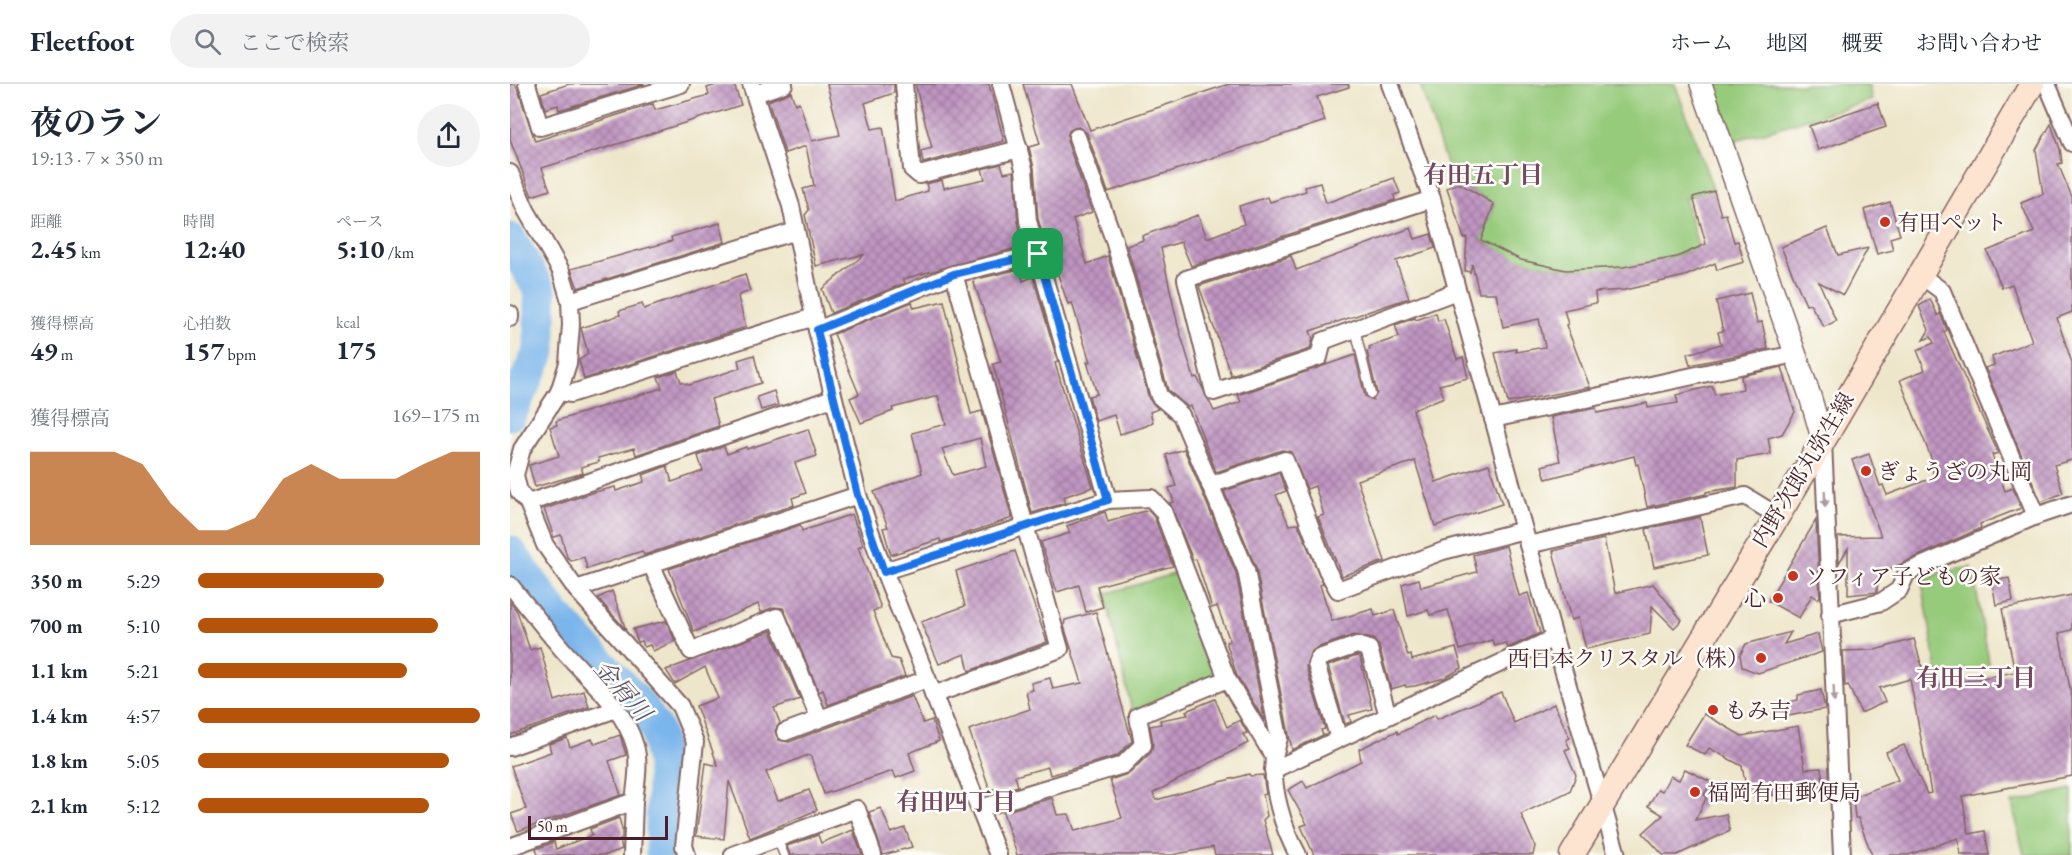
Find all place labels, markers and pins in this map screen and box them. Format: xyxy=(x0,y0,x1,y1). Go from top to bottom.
place label: 有田ペット xyxy=(1897,208,2007,237)
marker: 有田ペット xyxy=(1878,215,1892,229)
pin xyxy=(1012,228,1063,279)
place label: ぎょうざの丸岡 xyxy=(1878,457,2032,486)
marker: ぎょうざの丸岡 xyxy=(1859,464,1873,478)
place label: ソフィア子どもの家 xyxy=(1805,562,2001,591)
marker: ソフィア子どもの家 xyxy=(1786,569,1800,583)
place label: 心 xyxy=(1744,584,1766,613)
marker: 心 xyxy=(1771,591,1785,605)
place label: 西日本クリスタル（株） xyxy=(1507,644,1749,673)
marker: 西日本クリスタル（株） xyxy=(1754,651,1768,665)
place label: もみ吉 xyxy=(1725,696,1791,725)
marker: もみ吉 xyxy=(1706,703,1720,717)
place label: 福岡有田郵便局 xyxy=(1707,778,1861,807)
marker: 福岡有田郵便局 xyxy=(1688,785,1702,799)

